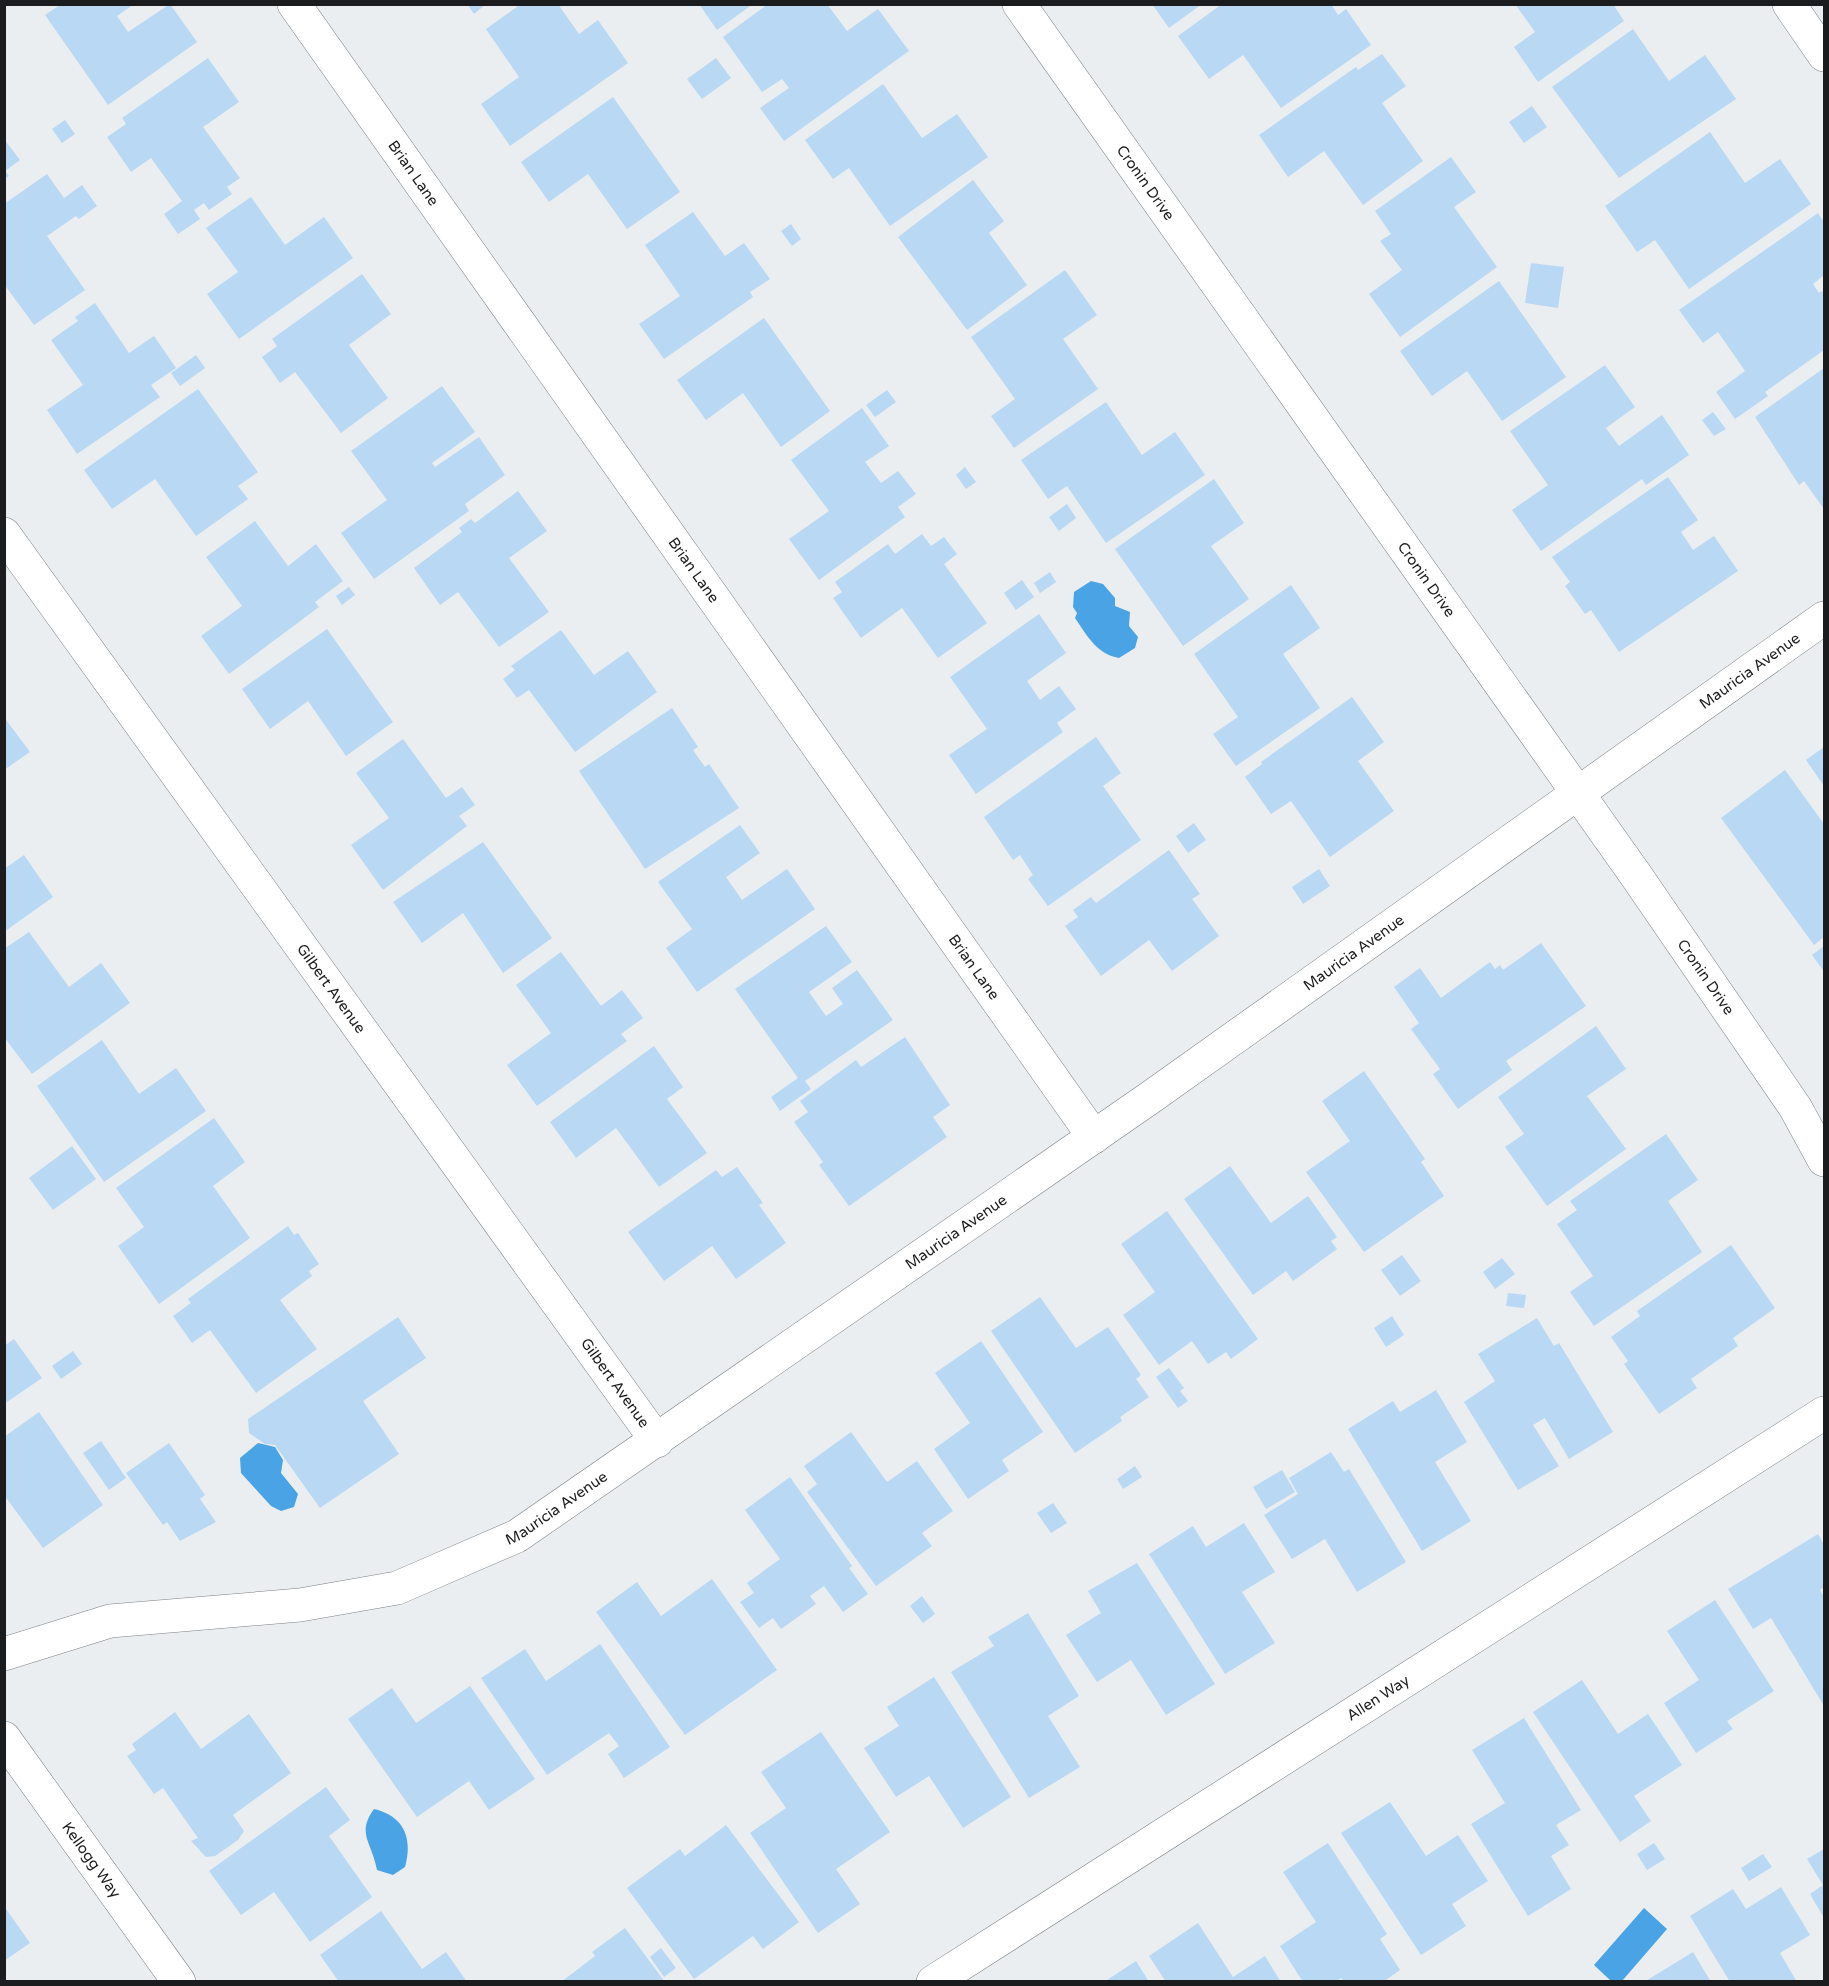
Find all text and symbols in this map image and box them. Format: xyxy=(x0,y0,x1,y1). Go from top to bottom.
street label: Brian Lane xyxy=(384,137,443,209)
street label: Cronin Drive xyxy=(1113,142,1178,224)
street label: Brian Lane xyxy=(664,534,723,606)
street label: Cronin Drive xyxy=(1394,538,1459,620)
street label: Mauricia Avenue xyxy=(1696,629,1804,713)
street label: Mauricia Avenue xyxy=(1300,911,1408,995)
street label: Brian Lane xyxy=(945,931,1003,1003)
street label: Cronin Drive xyxy=(1673,936,1738,1018)
street label: Gilbert Avenue xyxy=(293,940,369,1037)
street label: Mauricia Avenue xyxy=(902,1191,1010,1273)
street label: Gilbert Avenue xyxy=(577,1335,653,1431)
street label: Mauricia Avenue xyxy=(503,1467,611,1549)
street label: Allen Way xyxy=(1343,1671,1413,1725)
street label: Kellogg Way xyxy=(58,1818,125,1901)

